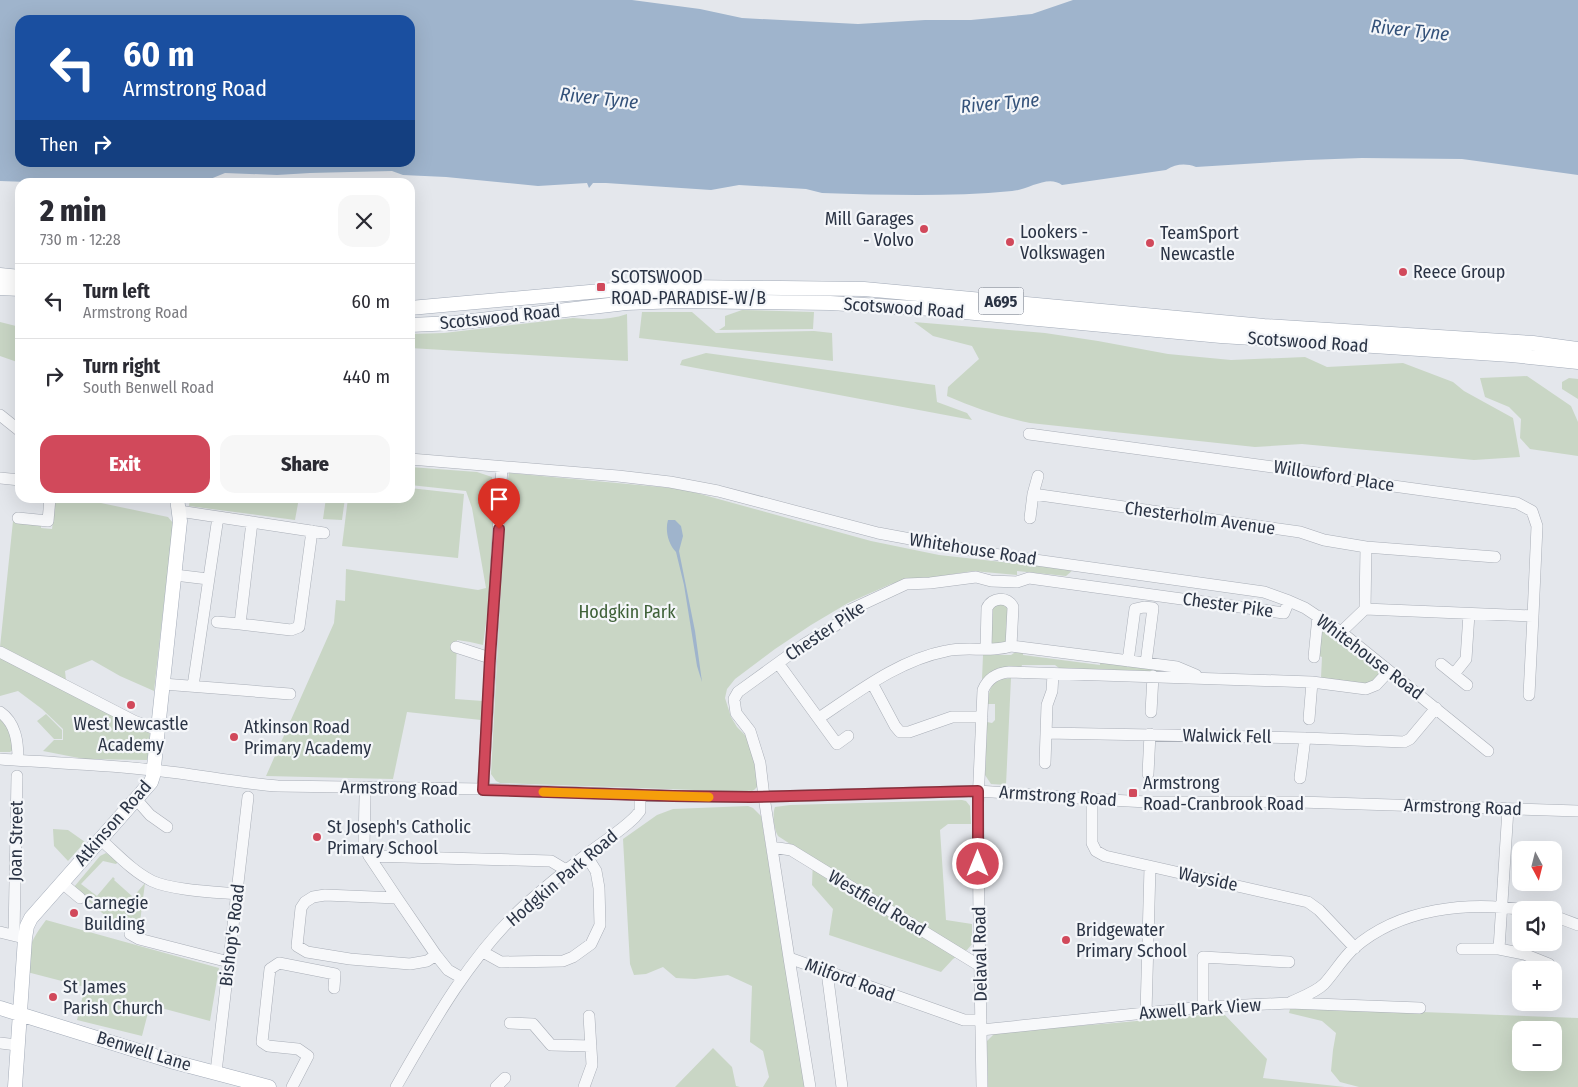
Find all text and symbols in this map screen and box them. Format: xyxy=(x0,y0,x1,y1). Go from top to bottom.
water label: River Tyne xyxy=(1370,14,1450,46)
text: 60 m xyxy=(123,33,194,75)
icon: left xyxy=(40,35,105,100)
text: Armstrong Road xyxy=(123,75,267,102)
water label: River Tyne xyxy=(559,82,639,114)
water label: River Tyne xyxy=(960,88,1040,118)
icon: right xyxy=(88,130,116,158)
text: Then xyxy=(40,133,78,156)
text: 2 min xyxy=(40,193,106,229)
button: close xyxy=(338,195,390,247)
place label: Mill Garages - Volvo xyxy=(825,208,914,251)
place label: Lookers - Volkswagen xyxy=(1020,221,1106,264)
place label: TeamSport Newcastle xyxy=(1160,222,1239,265)
marker: Mill Garages - Volvo xyxy=(918,223,930,235)
text: 730 m · 12:28 xyxy=(40,230,121,249)
marker: Lookers - Volkswagen xyxy=(1004,236,1016,248)
marker: TeamSport Newcastle xyxy=(1144,237,1156,249)
place label: Reece Group xyxy=(1413,261,1505,283)
place label: SCOTSWOOD ROAD-PARADISE-W/B xyxy=(611,266,766,309)
marker: Reece Group xyxy=(1397,266,1409,278)
text: Turn left xyxy=(83,280,150,303)
marker: SCOTSWOOD ROAD-PARADISE-W/B xyxy=(595,281,607,293)
icon: left xyxy=(40,287,68,315)
road number: A695 xyxy=(978,288,1024,314)
text: 60 m xyxy=(352,290,390,313)
street label: Scotswood Road xyxy=(843,293,965,323)
street label: Scotswood Road xyxy=(439,300,561,334)
text: Armstrong Road xyxy=(83,303,188,322)
street label: Scotswood Road xyxy=(1247,327,1369,357)
text: Turn right xyxy=(83,355,160,378)
icon: right xyxy=(40,362,68,390)
text: 440 m xyxy=(343,365,390,388)
text: South Benwell Road xyxy=(83,378,214,397)
button: Exit xyxy=(40,435,210,493)
button: Share xyxy=(220,435,390,493)
street label: Willowford Place xyxy=(1272,456,1396,496)
pin xyxy=(478,478,520,529)
icon: arrive xyxy=(485,485,513,513)
street label: Chesterholm Avenue xyxy=(1123,497,1277,539)
street label: Whitehouse Road xyxy=(908,528,1038,570)
street label: Chester Pike xyxy=(1181,588,1275,622)
street label: Chester Pike xyxy=(781,596,869,666)
park label: Hodgkin Park xyxy=(578,601,676,623)
street label: Whitehouse Road xyxy=(1312,610,1428,704)
marker: West Newcastle Academy xyxy=(125,699,137,711)
place label: West Newcastle Academy xyxy=(74,713,188,756)
place label: Atkinson Road Primary Academy xyxy=(244,716,371,759)
street label: Walwick Fell xyxy=(1182,724,1272,748)
marker: Atkinson Road Primary Academy xyxy=(228,731,240,743)
place label: Armstrong Road-Cranbrook Road xyxy=(1143,772,1304,815)
street label: Atkinson Road xyxy=(70,776,156,870)
street label: Armstrong Road xyxy=(340,776,458,800)
street label: Armstrong Road xyxy=(998,781,1118,811)
marker: Armstrong Road-Cranbrook Road xyxy=(1127,787,1139,799)
street label: Armstrong Road xyxy=(1404,794,1522,820)
street label: Joan Street xyxy=(4,800,28,882)
place label: St Joseph's Catholic Primary School xyxy=(327,816,471,859)
street label: Hodgkin Park Road xyxy=(502,825,622,931)
marker: St Joseph's Catholic Primary School xyxy=(311,831,323,843)
position arrow xyxy=(951,837,1003,889)
north arrow xyxy=(1512,841,1562,891)
map controls xyxy=(1512,841,1562,1071)
street label: Wayside xyxy=(1176,862,1240,896)
street label: Westfield Road xyxy=(824,865,930,941)
street label: Bishop's Road xyxy=(215,882,249,988)
place label: Carnegie Building xyxy=(84,892,148,935)
button: sound xyxy=(1512,901,1562,951)
street label: Delaval Road xyxy=(968,906,992,1002)
marker: Carnegie Building xyxy=(68,907,80,919)
place label: Bridgewater Primary School xyxy=(1076,919,1187,962)
marker: Bridgewater Primary School xyxy=(1060,934,1072,946)
street label: Milford Road xyxy=(802,954,898,1006)
button: + xyxy=(1512,961,1562,1011)
place label: St James Parish Church xyxy=(63,976,163,1019)
marker: St James Parish Church xyxy=(47,991,59,1003)
street label: Axwell Park View xyxy=(1138,994,1262,1024)
button: − xyxy=(1512,1021,1562,1071)
street label: Benwell Lane xyxy=(94,1026,194,1076)

